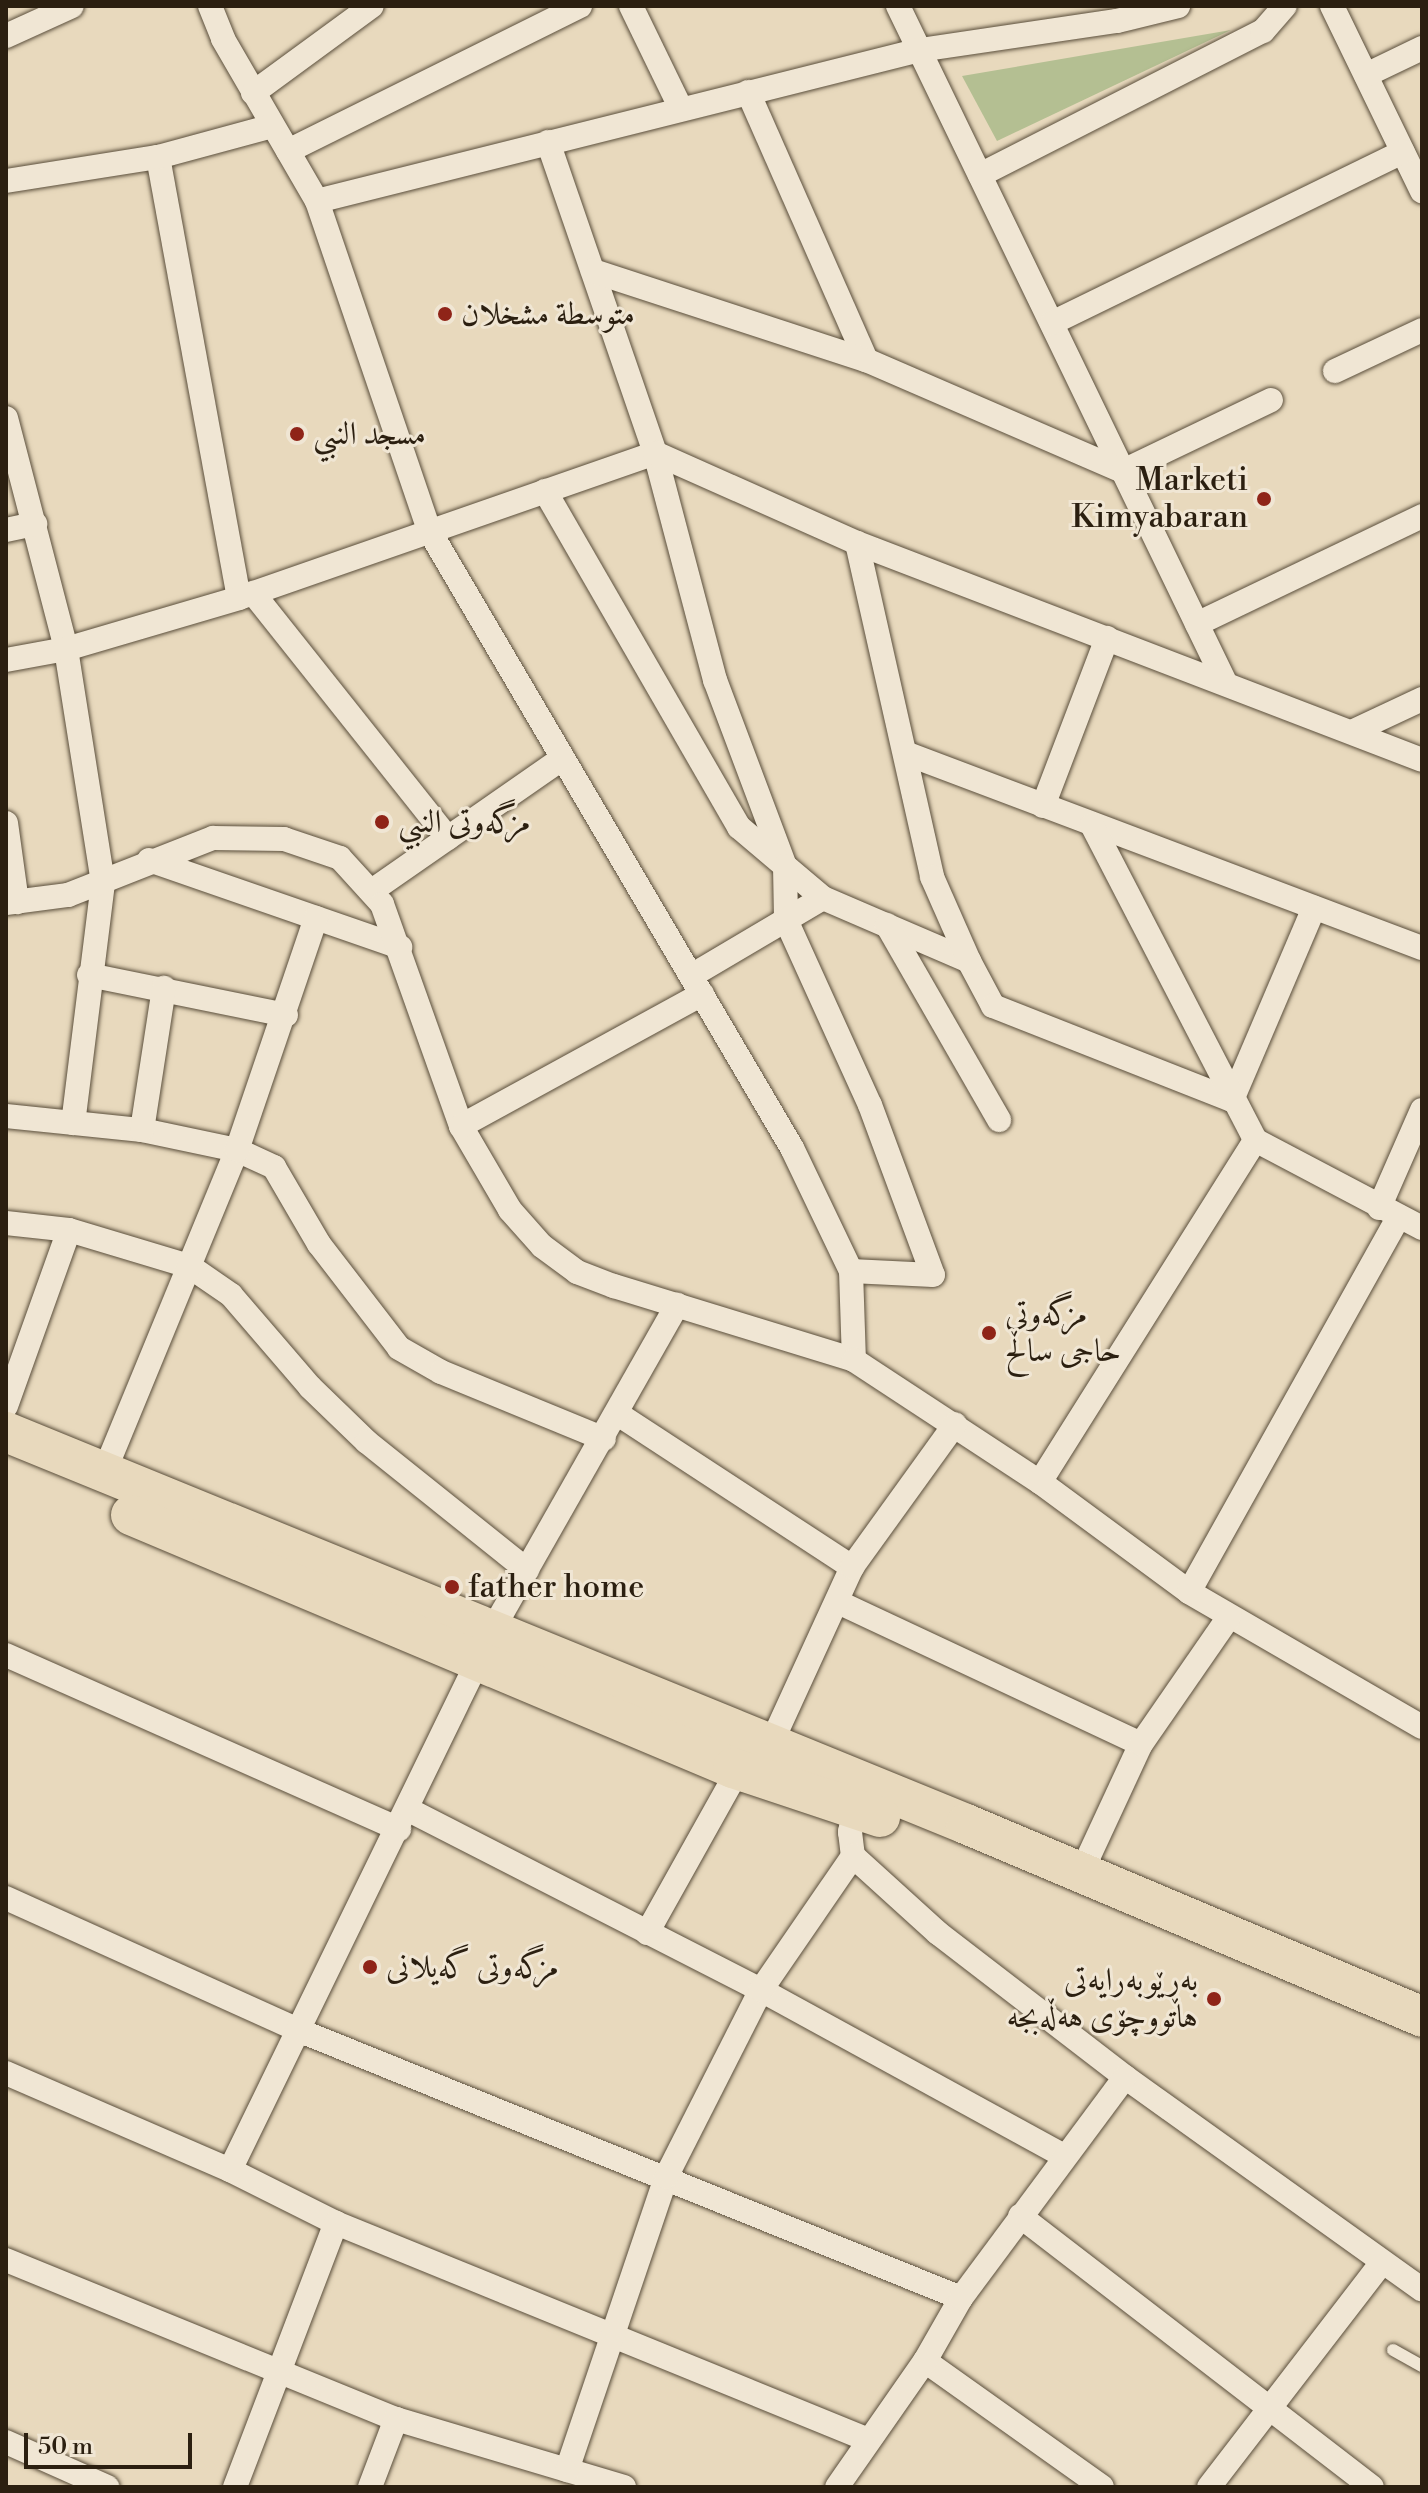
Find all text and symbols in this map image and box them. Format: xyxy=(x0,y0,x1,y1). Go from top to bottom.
place label: متوسطة مشخلان xyxy=(461,295,635,333)
marker: متوسطة مشخلان xyxy=(436,305,454,323)
place label: مسجد النبي xyxy=(313,415,426,453)
marker: مسجد النبي xyxy=(288,425,306,443)
place label: Marketi Kimyabaran xyxy=(1071,462,1248,537)
marker: Marketi Kimyabaran xyxy=(1255,490,1273,508)
place label: مزگەوتی النبي xyxy=(398,803,531,841)
marker: مزگەوتی النبي xyxy=(373,813,391,831)
place label: مزگەوتی حاجی ساڵح xyxy=(1005,1296,1121,1371)
marker: مزگەوتی حاجی ساڵح xyxy=(980,1324,998,1342)
place label: father home xyxy=(468,1568,644,1606)
marker: father home xyxy=(443,1578,461,1596)
place label: مزگەوتی گەیلانی xyxy=(386,1948,559,1986)
marker: مزگەوتی گەیلانی xyxy=(361,1958,379,1976)
place label: بەڕێوبەرایەتی هاتووچۆی هەڵەبجە xyxy=(1007,1962,1198,2037)
marker: بەڕێوبەرایەتی هاتووچۆی هەڵەبجە xyxy=(1205,1990,1223,2008)
scale bar xyxy=(28,2417,196,2467)
text: 50 m xyxy=(38,2432,93,2462)

